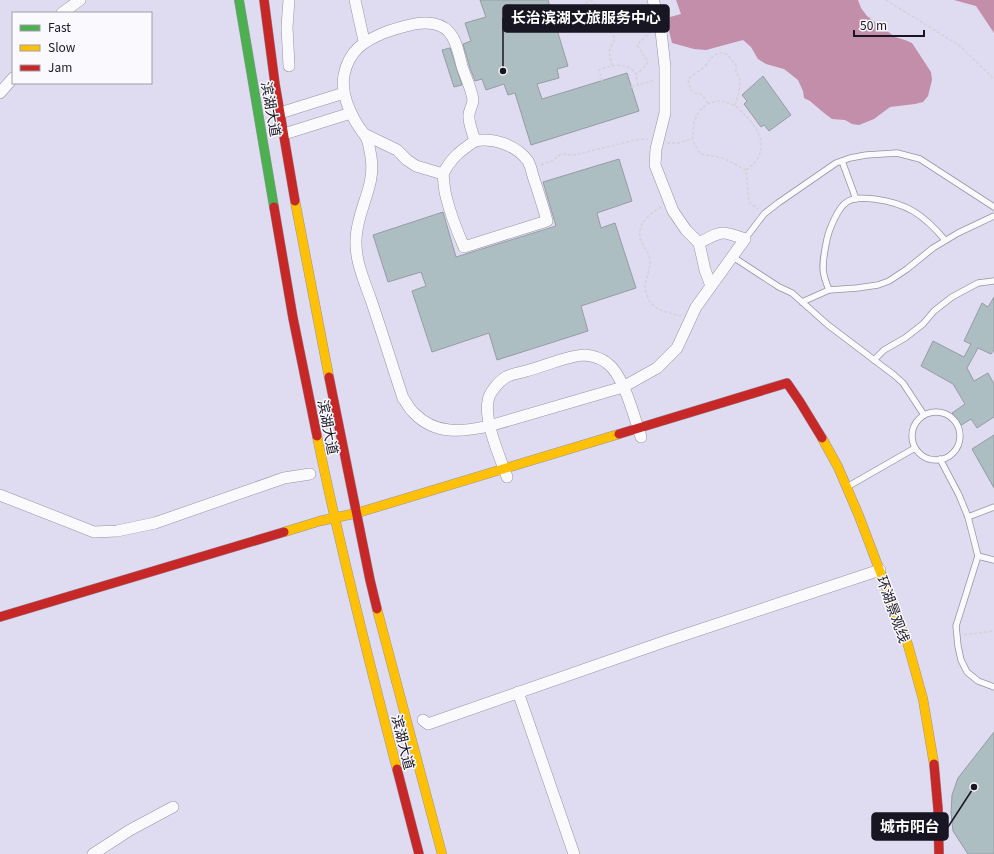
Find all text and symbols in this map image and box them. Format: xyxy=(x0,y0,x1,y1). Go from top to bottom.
callout: 长治滨湖文旅服务中心 xyxy=(503,5,669,32)
text: 长治滨湖文旅服务中心 xyxy=(511,6,661,27)
legend xyxy=(12,12,152,84)
scale bar xyxy=(854,12,924,38)
text: 50 m xyxy=(860,16,887,33)
text: Fast xyxy=(48,18,71,35)
text: Slow xyxy=(48,38,76,55)
text: Jam xyxy=(48,58,72,75)
street label: 滨湖大道 xyxy=(257,80,287,138)
street label: 滨湖大道 xyxy=(314,398,344,456)
street label: 环湖景观线 xyxy=(873,573,915,645)
street label: 滨湖大道 xyxy=(388,712,420,772)
callout: 城市阳台 xyxy=(872,813,948,840)
text: 城市阳台 xyxy=(880,815,940,836)

